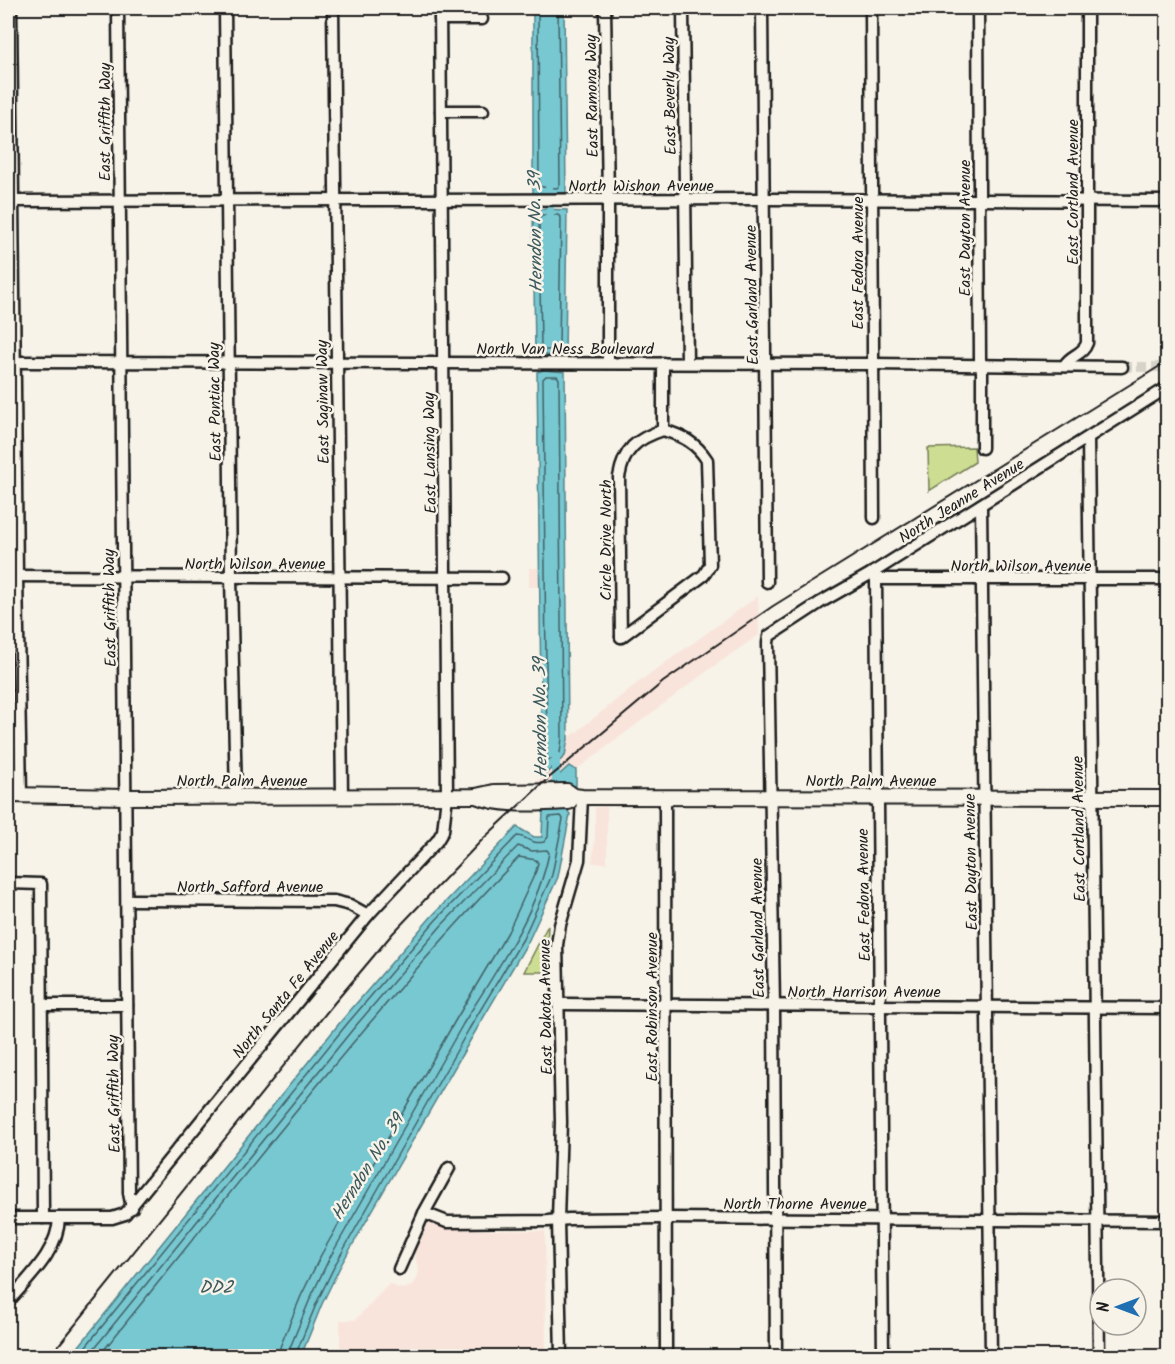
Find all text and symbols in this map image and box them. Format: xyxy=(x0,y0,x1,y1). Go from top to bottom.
street label: East Ramona Way xyxy=(579,34,606,158)
street label: East Beverly Way xyxy=(657,36,684,155)
street label: East Griffith Way xyxy=(93,62,118,181)
street label: East Cortland Avenue xyxy=(1061,119,1086,265)
street label: East Dayton Avenue xyxy=(953,159,978,297)
water label: Herndon No. 39 xyxy=(521,169,552,292)
street label: North Wishon Avenue xyxy=(568,174,714,199)
street label: East Fedora Avenue xyxy=(846,196,871,330)
street label: East Garland Avenue xyxy=(739,225,766,365)
street label: North Van Ness Boulevard xyxy=(476,337,655,362)
street label: East Saginaw Way xyxy=(310,339,337,464)
street label: East Pontiac Way xyxy=(202,342,229,462)
street label: East Lansing Way xyxy=(417,391,444,514)
street label: North Jeanne Avenue xyxy=(894,452,1030,550)
street label: Circle Drive North xyxy=(594,479,619,601)
street label: East Griffith Way xyxy=(97,548,124,667)
street label: North Wilson Avenue xyxy=(185,552,325,577)
street label: North Wilson Avenue xyxy=(951,554,1091,579)
water label: Herndon No. 39 xyxy=(526,655,557,778)
street label: East Cortland Avenue xyxy=(1066,756,1093,902)
street label: North Palm Avenue xyxy=(177,769,307,794)
street label: North Palm Avenue xyxy=(806,769,936,794)
street label: East Dayton Avenue xyxy=(958,793,985,931)
street label: East Fedora Avenue xyxy=(851,828,878,962)
street label: East Garland Avenue xyxy=(745,858,772,998)
street label: North Safford Avenue xyxy=(177,875,323,900)
street label: North Santa Fe Avenue xyxy=(227,926,346,1064)
street label: East Robinson Avenue xyxy=(640,932,665,1082)
street label: East Dakota Avenue xyxy=(533,939,560,1075)
street label: North Harrison Avenue xyxy=(787,980,941,1005)
street label: East Griffith Way xyxy=(101,1034,128,1153)
water label: Herndon No. 39 xyxy=(324,1107,414,1227)
street label: North Thorne Avenue xyxy=(723,1192,867,1217)
water label: DD2 xyxy=(199,1274,234,1303)
north arrow xyxy=(1088,1277,1148,1337)
text: N xyxy=(1092,1302,1117,1312)

